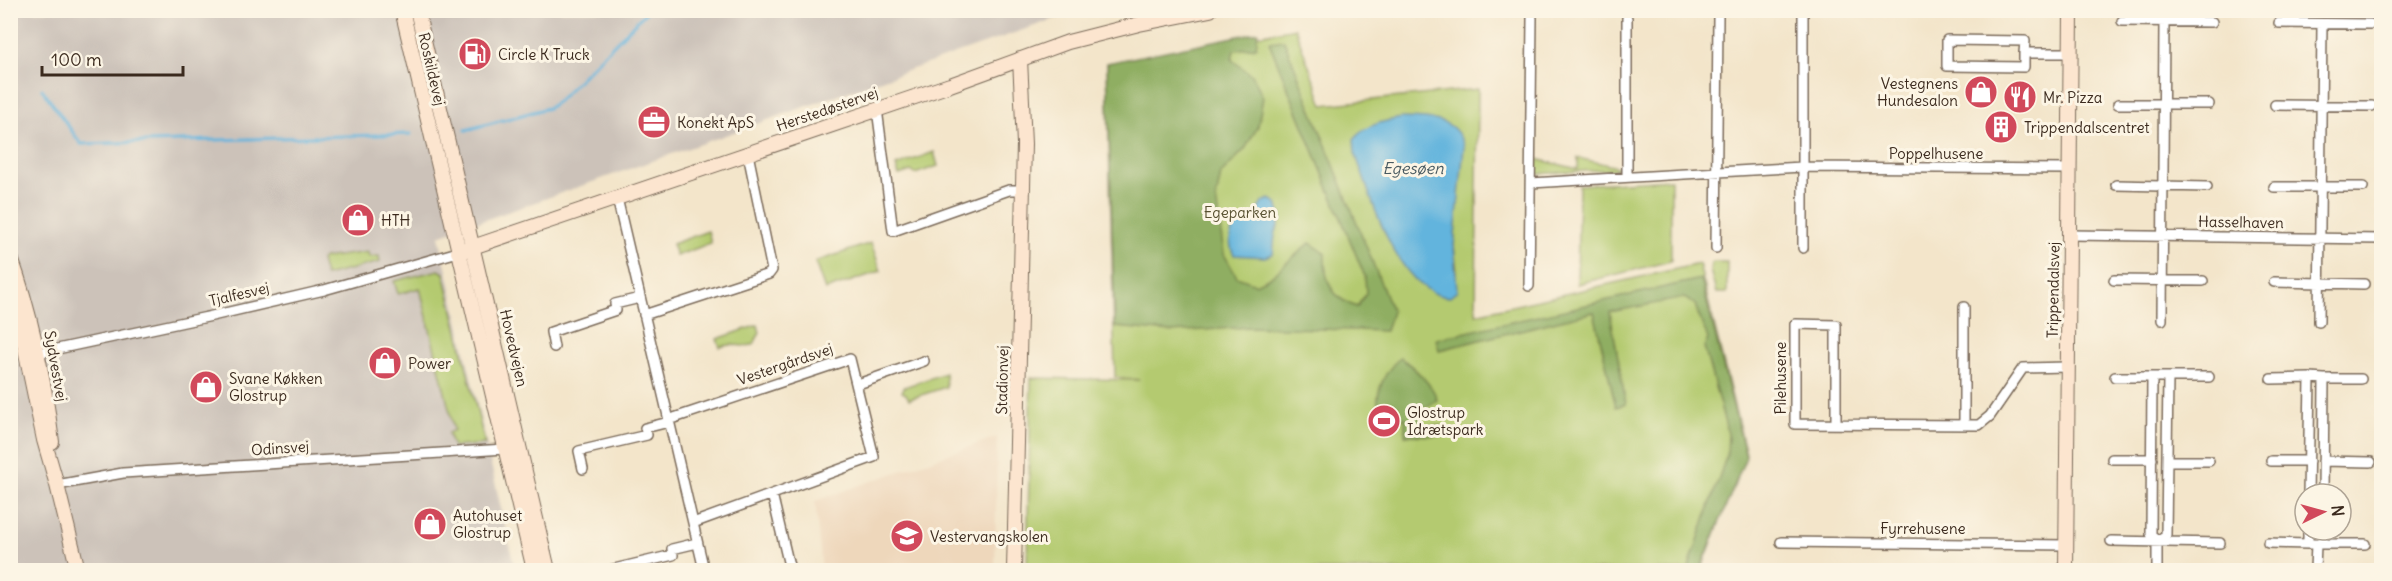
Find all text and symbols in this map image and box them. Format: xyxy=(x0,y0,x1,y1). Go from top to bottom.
street label: Roskildevej xyxy=(414,31,450,107)
fuel station icon: Circle K Truck xyxy=(457,36,493,72)
scale bar xyxy=(42,39,183,77)
place label: Circle K Truck xyxy=(498,45,590,64)
text: 100 m xyxy=(51,48,102,71)
place label: Vestegnens Hundesalon xyxy=(1877,74,1958,110)
shop icon: Vestegnens Hundesalon xyxy=(1963,74,1999,110)
restaurant icon: Mr. Pizza xyxy=(2002,79,2038,115)
street label: Herstedøstervej xyxy=(774,83,880,135)
place label: Mr. Pizza xyxy=(2043,88,2103,107)
office icon: Konekt ApS xyxy=(636,104,672,140)
building icon: Trippendalscentret xyxy=(1983,109,2019,145)
place label: Konekt ApS xyxy=(677,113,754,132)
place label: Trippendalscentret xyxy=(2024,118,2150,137)
street label: Poppelhusene xyxy=(1889,144,1983,163)
water label: Egesøen xyxy=(1383,158,1444,178)
shop icon: HTH xyxy=(340,202,376,238)
park label: Egeparken xyxy=(1204,203,1277,222)
place label: HTH xyxy=(381,211,411,230)
street label: Hasselhaven xyxy=(2198,212,2284,232)
street label: Trippendalsvej xyxy=(2043,242,2063,338)
street label: Tjalfesvej xyxy=(207,278,271,310)
street label: Hovedvejen xyxy=(496,307,532,389)
street label: Sydvestvej xyxy=(40,329,72,403)
street label: Vestergårdsvej xyxy=(735,339,835,389)
street label: Pilehusene xyxy=(1771,342,1790,414)
shop icon: Power xyxy=(367,345,403,381)
street label: Stadionvej xyxy=(992,345,1012,415)
place label: Power xyxy=(408,354,451,373)
shop icon: Svane Køkken Glostrup xyxy=(188,369,224,405)
place label: Svane Køkken Glostrup xyxy=(229,369,323,405)
sports icon: Glostrup Idrætspark xyxy=(1366,403,1402,439)
place label: Glostrup Idrætspark xyxy=(1407,403,1484,439)
street label: Odinsvej xyxy=(250,436,310,460)
north arrow xyxy=(2293,482,2353,542)
text: N xyxy=(2327,504,2348,517)
shop icon: Autohuset Glostrup xyxy=(412,506,448,542)
place label: Autohuset Glostrup xyxy=(453,506,522,542)
school or university icon: Vestervangskolen xyxy=(889,518,925,554)
street label: Fyrrehusene xyxy=(1880,519,1966,538)
place label: Vestervangskolen xyxy=(930,527,1049,546)

